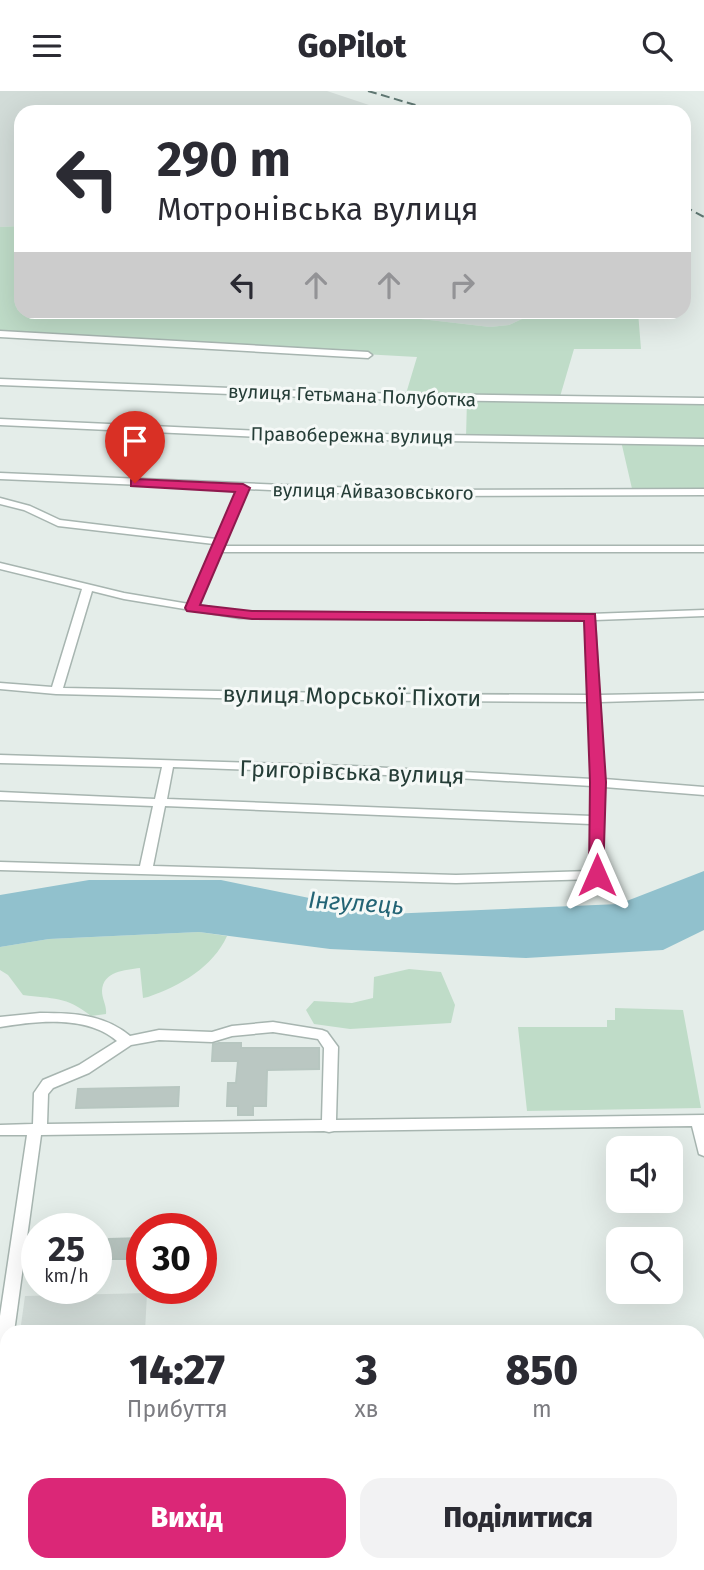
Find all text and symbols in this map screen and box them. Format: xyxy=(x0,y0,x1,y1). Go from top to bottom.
icon: menu xyxy=(28,27,66,65)
text: GoPilot xyxy=(298,27,406,65)
icon: search xyxy=(638,27,676,65)
text: 290 m xyxy=(157,130,291,189)
icon: left xyxy=(42,133,133,224)
text: Мотронівська вулиця xyxy=(157,190,479,228)
icon: left xyxy=(224,266,262,304)
icon: ahead xyxy=(297,266,335,304)
icon: ahead xyxy=(370,266,408,304)
icon: right xyxy=(443,266,481,304)
street label: вулиця Гетьмана Полуботка xyxy=(227,380,477,411)
pin xyxy=(105,411,165,483)
icon: arrive xyxy=(116,422,154,460)
street label: Правобережна вулиця xyxy=(250,422,453,449)
street label: вулиця Айвазовського xyxy=(272,478,474,505)
street label: вулиця Морської Піхоти xyxy=(222,680,482,712)
street label: Григорівська вулиця xyxy=(239,754,465,790)
position arrow xyxy=(560,838,634,912)
water label: Інгулець xyxy=(307,886,405,920)
map controls xyxy=(606,1136,683,1304)
button: sound xyxy=(606,1136,683,1213)
speed limit sign: 30 xyxy=(126,1213,217,1304)
button: search xyxy=(606,1227,683,1304)
text: 25 xyxy=(48,1228,85,1270)
text: km/h xyxy=(44,1265,89,1287)
text: 14:27 xyxy=(129,1345,225,1395)
text: 3 xyxy=(355,1345,378,1395)
text: 850 xyxy=(505,1345,578,1395)
text: Прибуття xyxy=(127,1395,228,1423)
text: хв xyxy=(354,1395,379,1423)
text: m xyxy=(532,1395,552,1423)
button: Вихід xyxy=(28,1478,346,1558)
button: Поділитися xyxy=(360,1478,677,1558)

